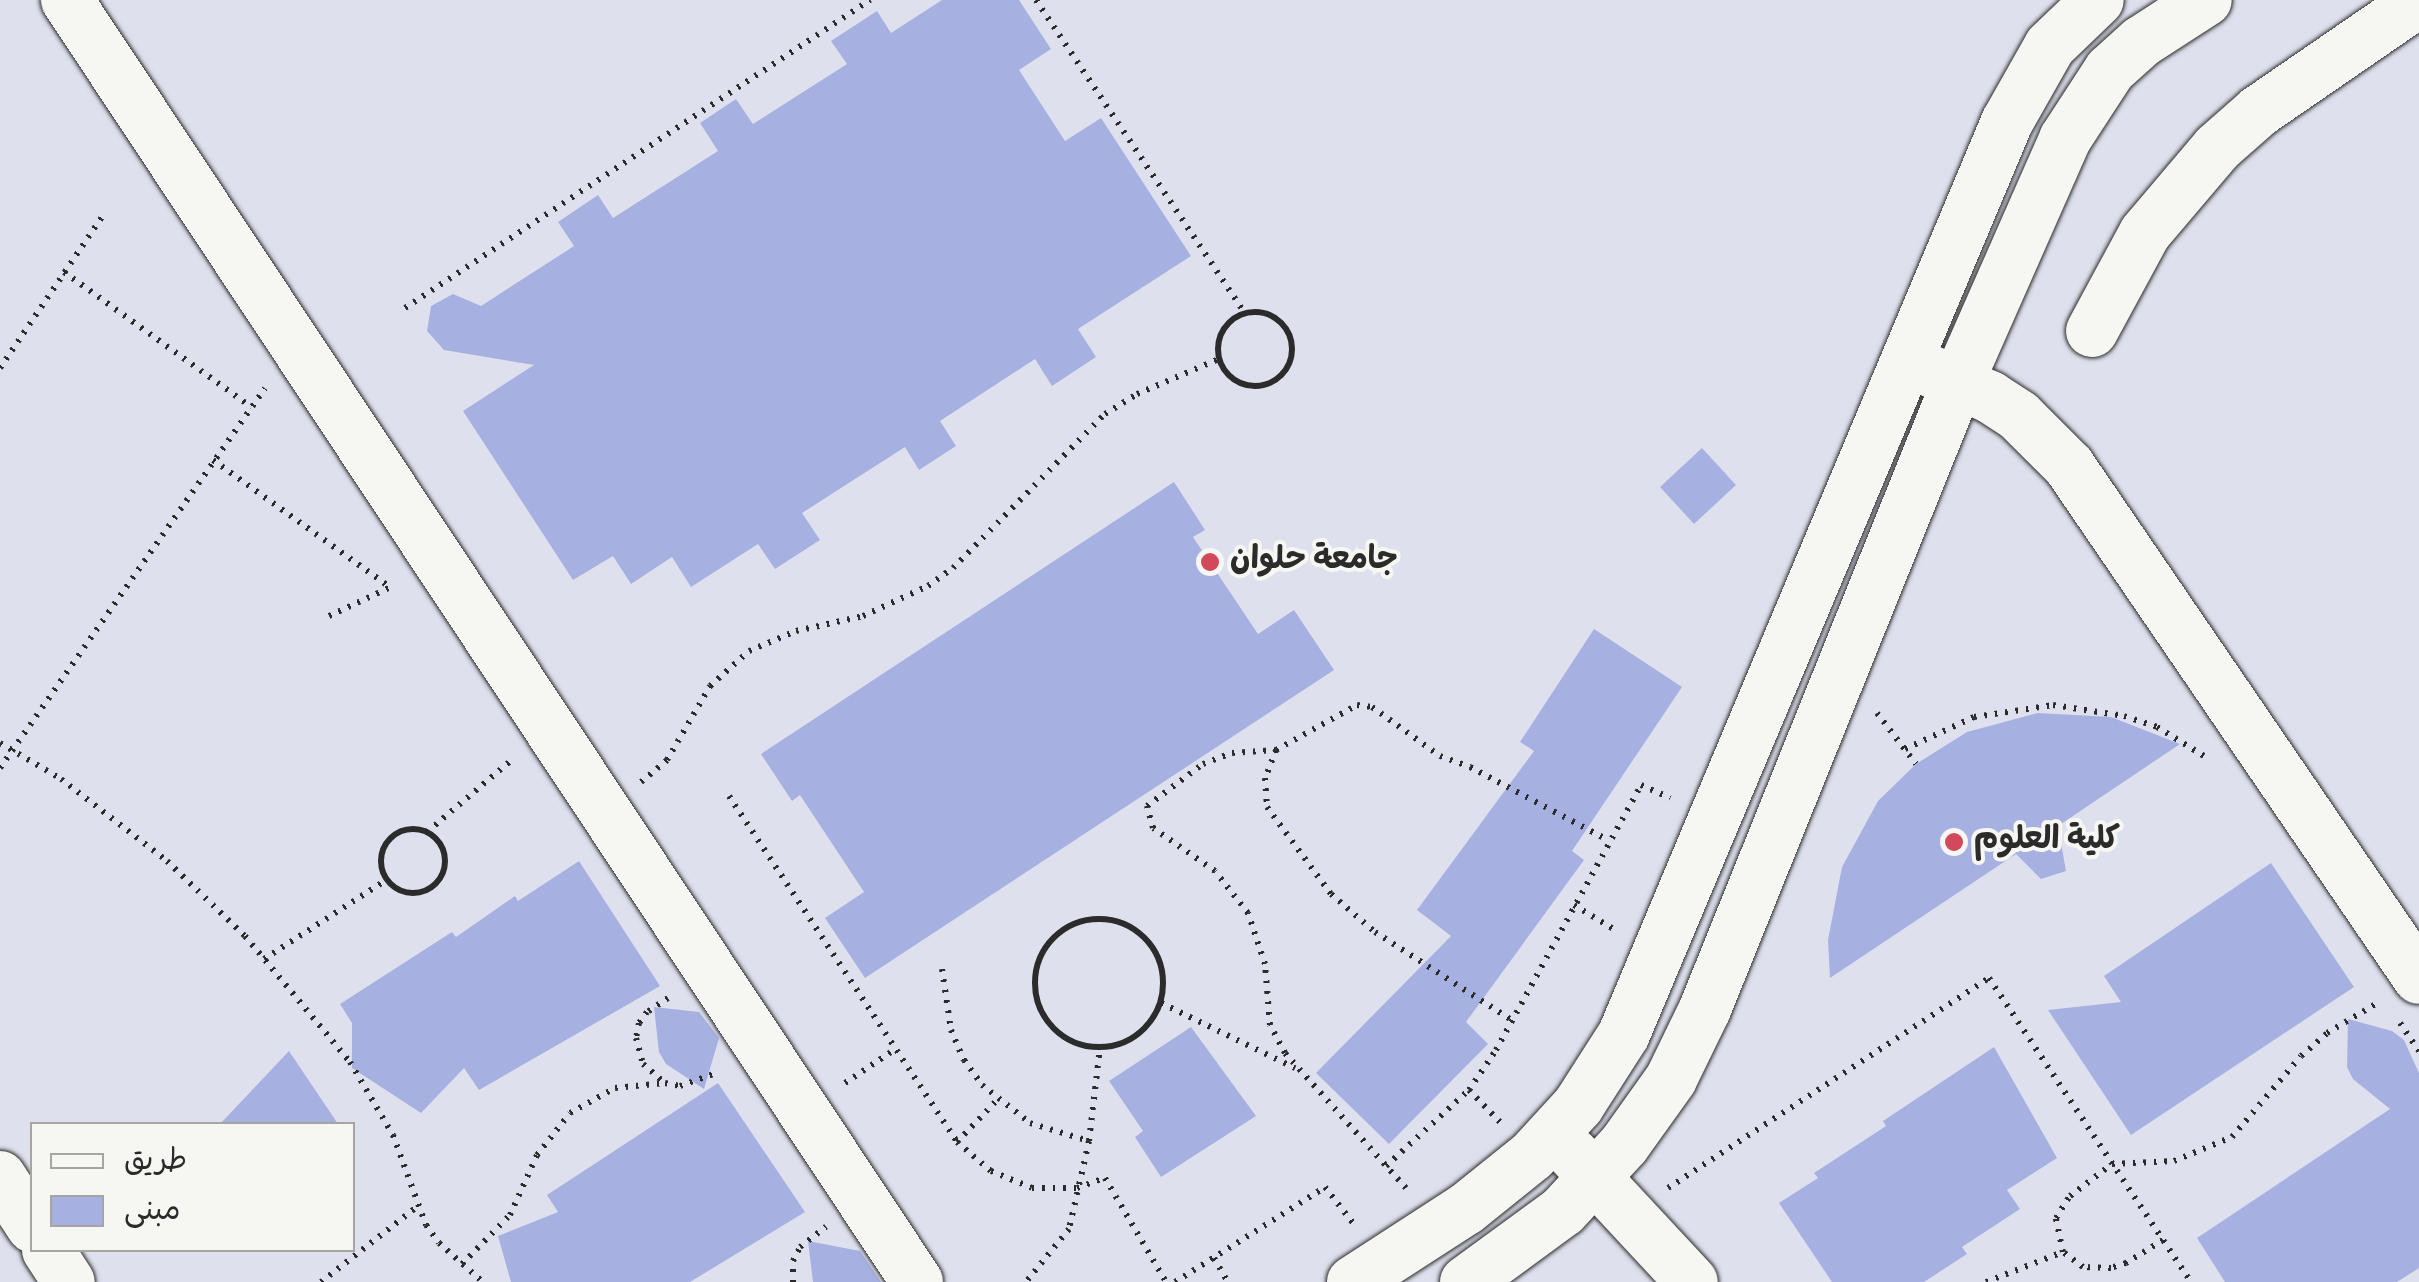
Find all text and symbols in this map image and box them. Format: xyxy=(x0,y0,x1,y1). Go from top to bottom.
place label: جامعة حلوان xyxy=(1230,543,1398,581)
marker: جامعة حلوان xyxy=(1199,551,1221,573)
place label: كلية العلوم xyxy=(1974,823,2120,861)
marker: كلية العلوم xyxy=(1943,831,1965,853)
legend xyxy=(30,1122,355,1252)
text: طريق xyxy=(124,1146,187,1181)
text: مبنى xyxy=(124,1196,180,1231)

